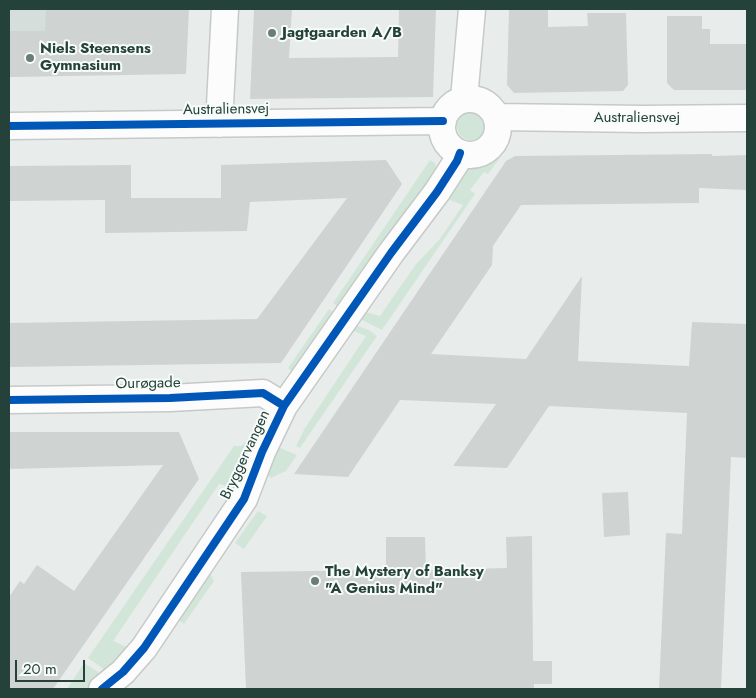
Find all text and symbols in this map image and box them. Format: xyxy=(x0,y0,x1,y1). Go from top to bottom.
place label: Jagtgaarden A/B xyxy=(282,24,402,42)
marker: Jagtgaarden A/B xyxy=(266,27,278,39)
place label: Niels Steensens Gymnasium xyxy=(40,40,151,75)
marker: Niels Steensens Gymnasium xyxy=(24,52,36,64)
street label: Australiensvej xyxy=(183,100,269,120)
street label: Australiensvej xyxy=(594,109,680,127)
street label: Ourøgade xyxy=(115,374,181,394)
street label: Bryggervangen xyxy=(217,407,275,503)
place label: The Mystery of Banksy "A Genius Mind" xyxy=(325,563,484,598)
marker: The Mystery of Banksy "A Genius Mind" xyxy=(309,575,321,587)
scale bar xyxy=(18,650,88,682)
text: 20 m xyxy=(23,658,57,680)

